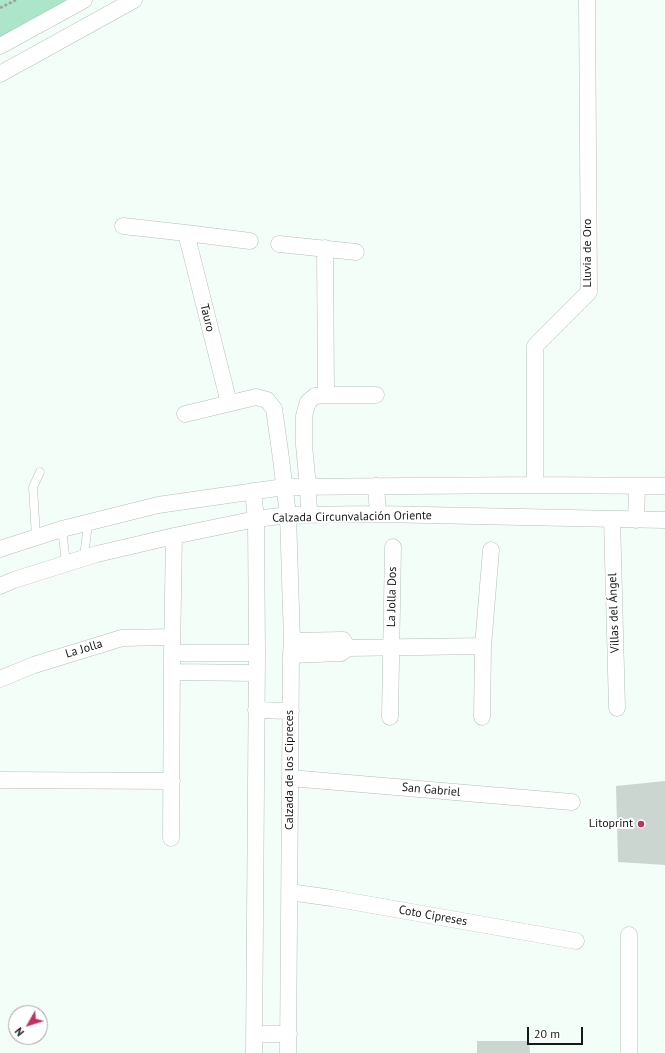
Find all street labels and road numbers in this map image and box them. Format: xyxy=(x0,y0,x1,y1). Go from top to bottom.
street label: Lluvia de Oro xyxy=(581,219,595,287)
street label: Tauro xyxy=(197,303,217,333)
street label: Calzada Circunvalación Oriente xyxy=(272,508,432,526)
street label: La Jolla Dos xyxy=(384,567,400,627)
street label: Villas del Ángel xyxy=(605,573,623,653)
street label: La Jolla xyxy=(64,637,104,661)
street label: Calzada de los Cipreces xyxy=(283,710,297,830)
street label: San Gabriel xyxy=(401,780,461,800)
street label: Coto Cipreses xyxy=(398,903,468,929)

